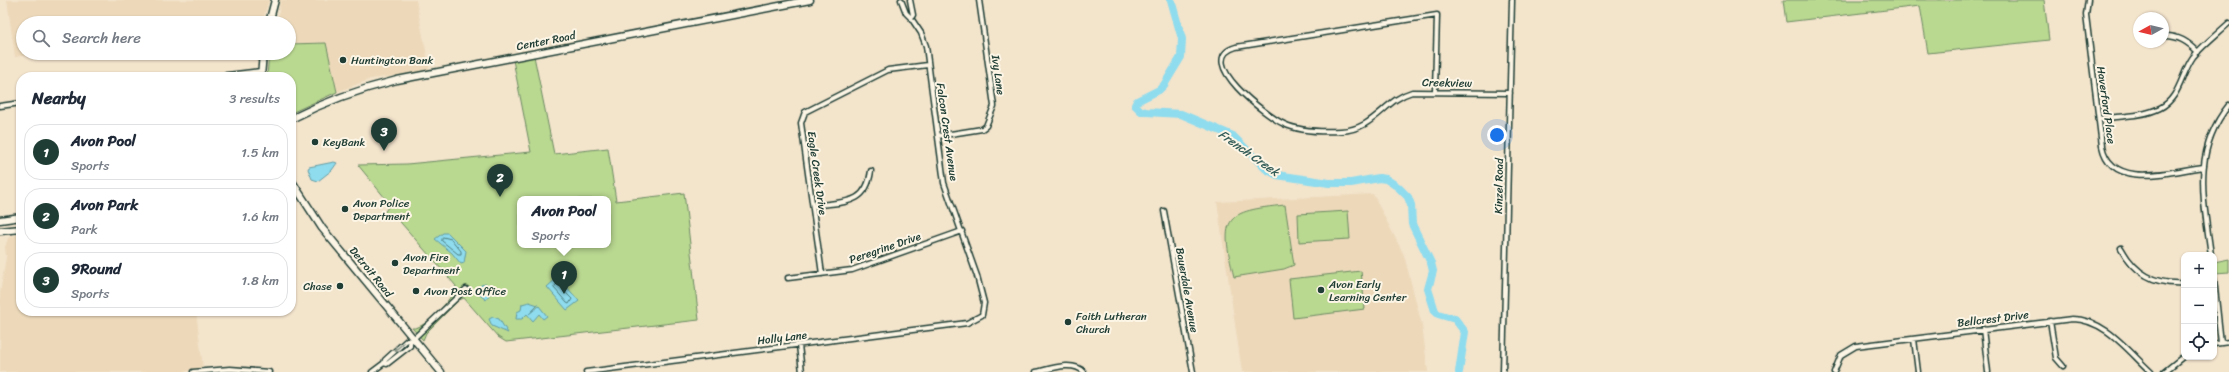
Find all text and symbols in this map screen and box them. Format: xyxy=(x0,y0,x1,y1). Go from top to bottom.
north arrow xyxy=(2133,12,2169,48)
search box xyxy=(16,16,296,60)
text: Search here xyxy=(62,25,141,51)
street label: Center Road xyxy=(515,26,578,56)
icon: search xyxy=(30,27,52,49)
place label: Huntington Bank xyxy=(351,51,433,70)
street label: Ivy Lane xyxy=(986,53,1010,97)
marker: Huntington Bank xyxy=(338,55,348,65)
street label: Haverford Place xyxy=(2091,65,2121,146)
street label: Creekview xyxy=(1422,73,1473,93)
street label: Falcon Crest Avenue xyxy=(931,82,963,183)
text: Nearby xyxy=(32,83,86,113)
text: 3 results xyxy=(229,87,280,110)
pin: 3 xyxy=(371,118,397,151)
water label: French Creek xyxy=(1214,124,1285,183)
your location xyxy=(1487,125,1507,145)
text: Avon Pool xyxy=(71,128,136,154)
street label: Eagle Creek Drive xyxy=(802,130,832,217)
place label: KeyBank xyxy=(323,133,366,152)
marker: KeyBank xyxy=(310,137,320,147)
text: 1 xyxy=(43,141,49,164)
text: 1.5 km xyxy=(241,141,279,164)
text: Sports xyxy=(71,154,109,177)
street label: Kinzel Road xyxy=(1489,157,1509,214)
pin: 2 xyxy=(487,164,513,197)
text: Avon Park xyxy=(71,192,138,218)
place label: Avon Police Department xyxy=(352,194,410,226)
popup xyxy=(517,196,611,248)
text: Avon Pool xyxy=(532,198,596,224)
marker: Avon Police Department xyxy=(340,204,350,214)
text: 2 xyxy=(42,205,50,228)
text: 1.6 km xyxy=(242,205,279,228)
text: Park xyxy=(71,218,98,241)
text: Sports xyxy=(532,224,570,247)
street label: Peregrine Drive xyxy=(847,227,924,269)
street label: Detroit Road xyxy=(344,242,398,303)
street label: Bauerdale Avenue xyxy=(1170,246,1204,334)
place label: Avon Fire Department xyxy=(402,248,460,280)
map controls xyxy=(2181,252,2217,360)
button: + xyxy=(2181,252,2217,288)
text: 9Round xyxy=(71,256,121,282)
marker: Avon Fire Department xyxy=(390,258,400,268)
pin: 1 xyxy=(551,261,577,294)
text: 3 xyxy=(42,269,50,292)
text: 1.8 km xyxy=(241,269,279,292)
place label: Avon Early Learning Center xyxy=(1328,275,1408,307)
place label: Chase xyxy=(303,277,332,296)
marker: Chase xyxy=(335,281,345,291)
text: Sports xyxy=(71,282,109,305)
place label: Avon Post Office xyxy=(423,282,507,301)
marker: Avon Early Learning Center xyxy=(1316,285,1326,295)
marker: Avon Post Office xyxy=(411,286,421,296)
button: − xyxy=(2181,288,2217,324)
street label: Bellcrest Drive xyxy=(1956,305,2030,333)
place label: Faith Lutheran Church xyxy=(1076,307,1147,339)
marker: Faith Lutheran Church xyxy=(1063,317,1073,327)
button: locate xyxy=(2181,324,2217,360)
street label: Holly Lane xyxy=(756,325,809,350)
one-way arrow xyxy=(394,342,404,352)

